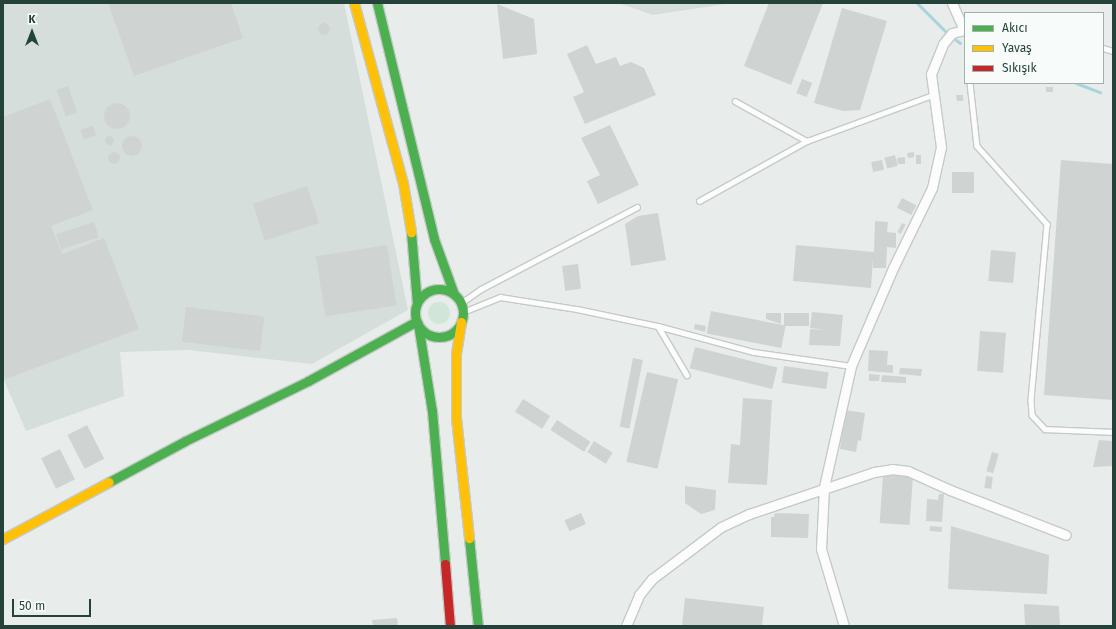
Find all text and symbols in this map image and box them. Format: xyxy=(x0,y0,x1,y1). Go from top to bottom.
north arrow xyxy=(12,12,52,52)
legend xyxy=(964,12,1104,84)
text: K xyxy=(29,13,35,26)
text: Akıcı xyxy=(1002,21,1028,35)
text: Yavaş xyxy=(1002,41,1032,55)
text: Sıkışık xyxy=(1002,61,1037,75)
scale bar xyxy=(14,591,93,617)
text: 50 m xyxy=(19,599,45,613)

